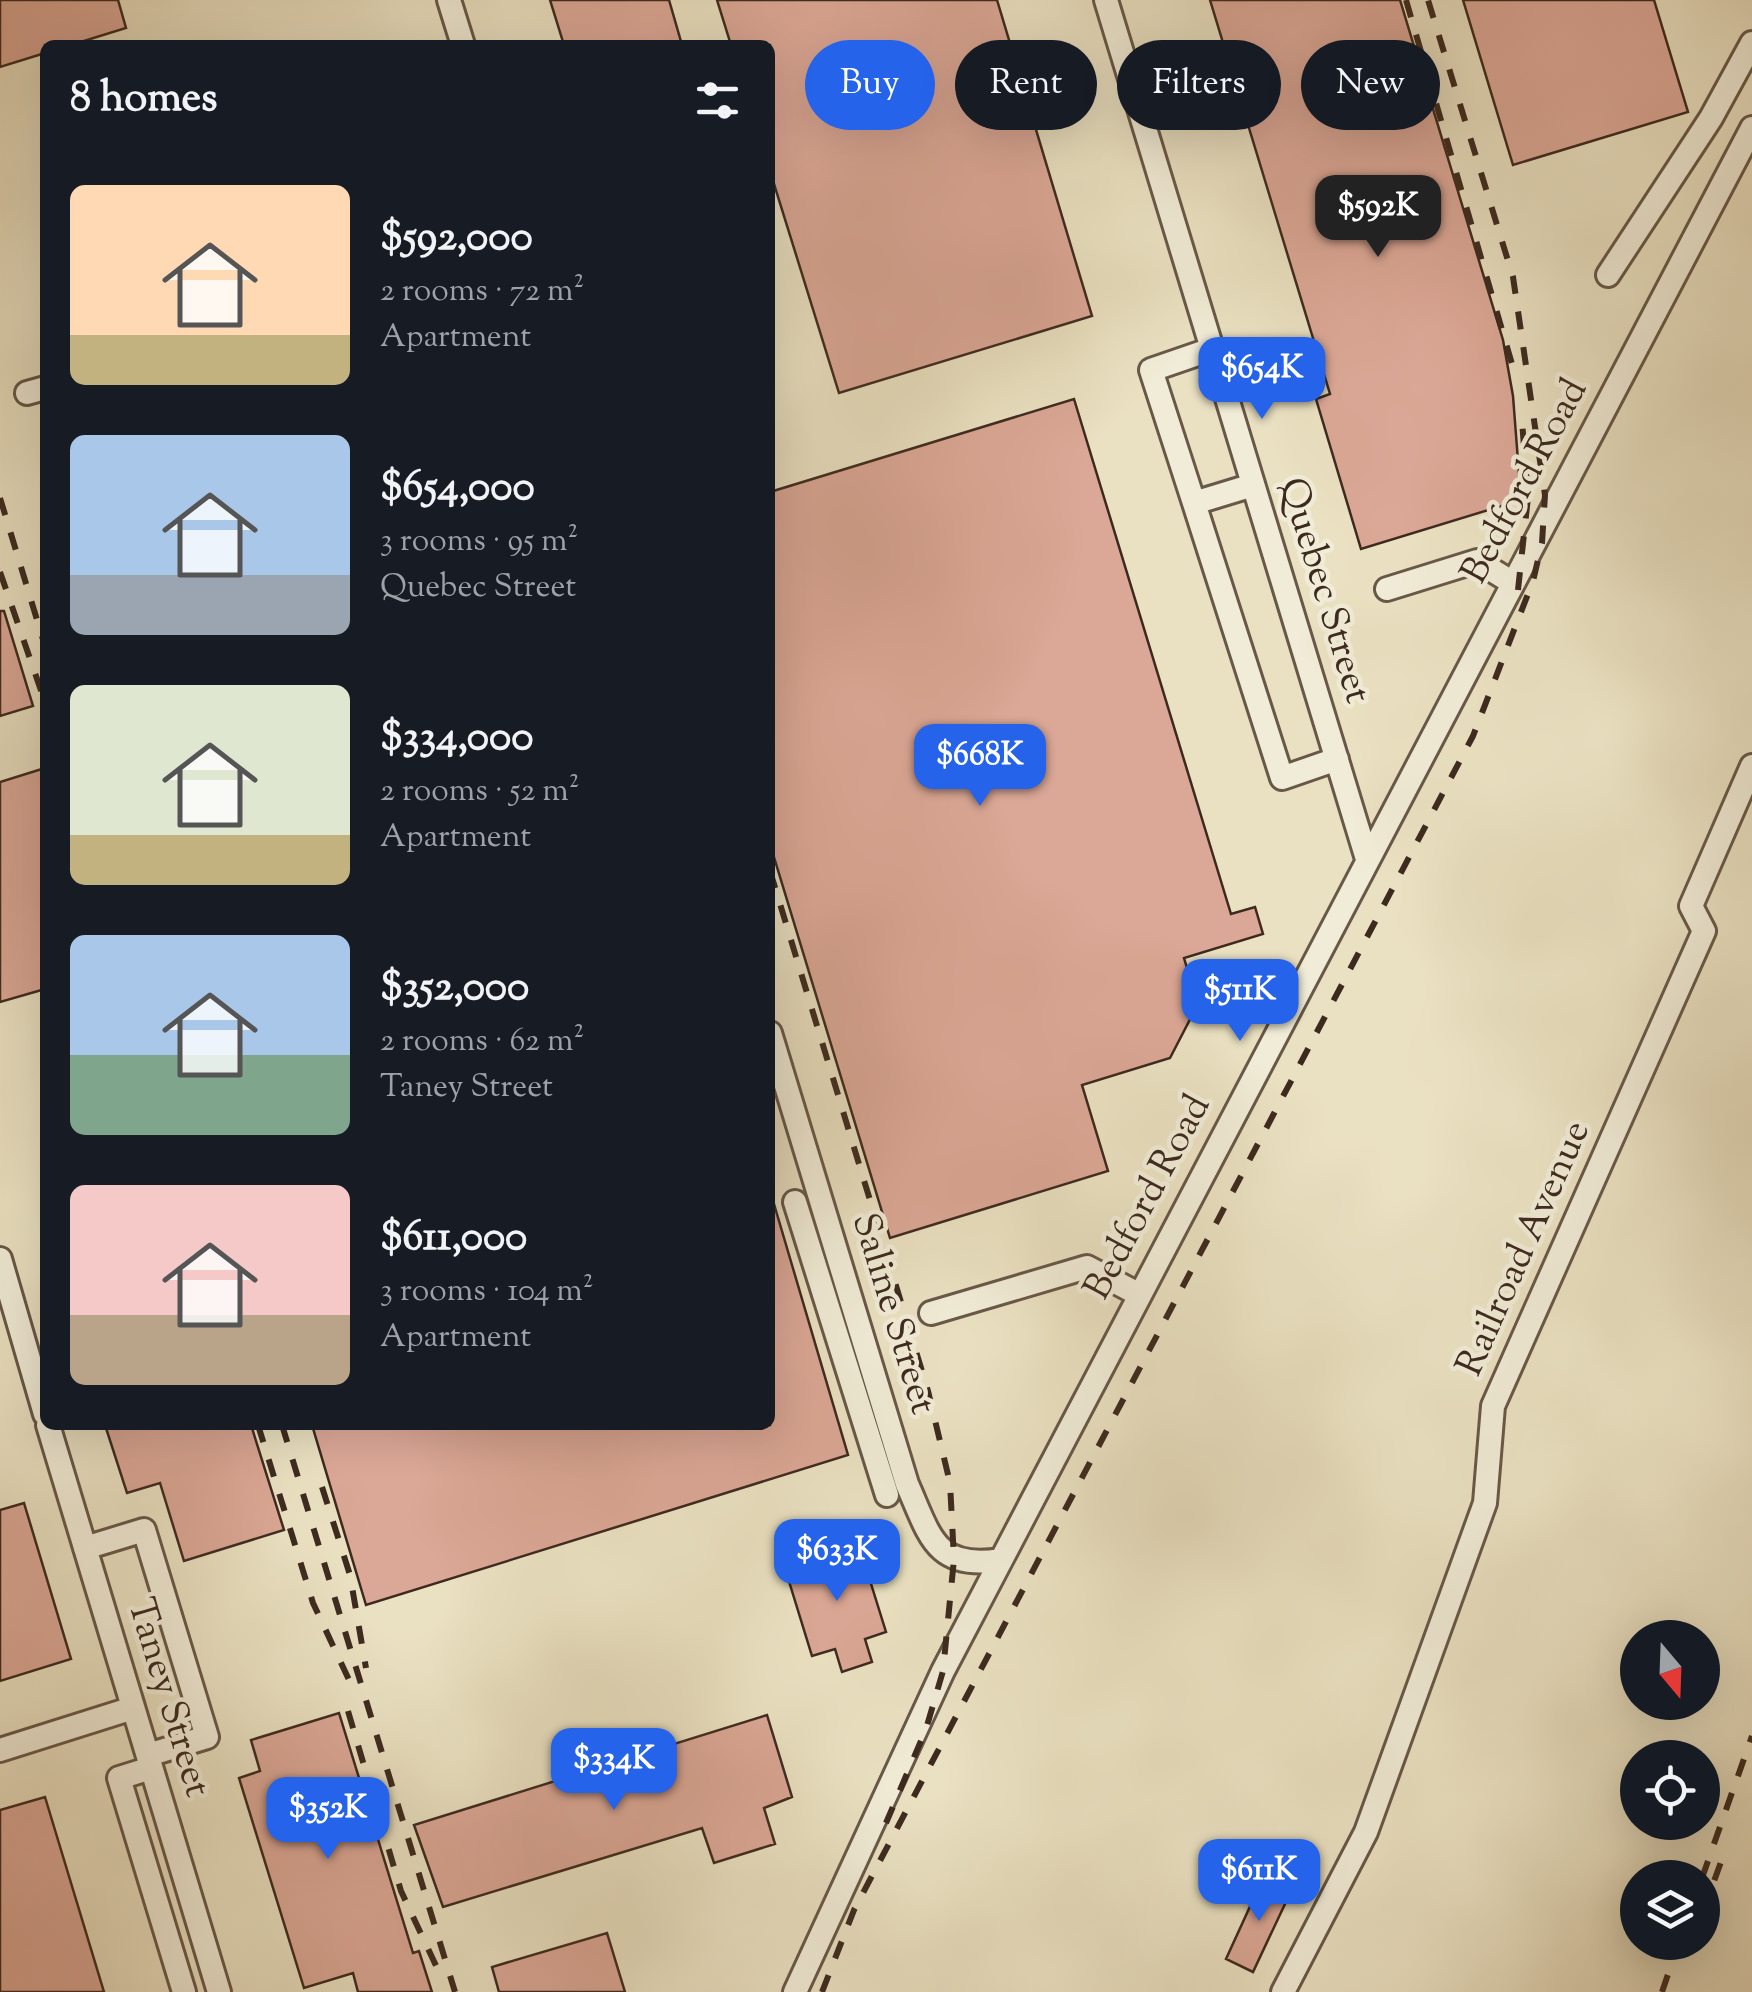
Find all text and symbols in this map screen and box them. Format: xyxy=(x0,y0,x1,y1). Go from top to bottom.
chip: Buy xyxy=(805,40,935,130)
chip: Rent xyxy=(955,40,1097,130)
chip: Filters xyxy=(1117,40,1281,130)
chip: New xyxy=(1301,40,1440,130)
text: 8 homes xyxy=(70,70,218,130)
icon: filters xyxy=(690,73,745,128)
pin: $592K xyxy=(1308,175,1448,260)
text: $592K xyxy=(1337,184,1419,230)
text: $592,000 xyxy=(380,209,533,269)
icon: home xyxy=(150,225,270,345)
text: 2 rooms · 72 m² xyxy=(380,269,584,315)
text: Apartment xyxy=(380,315,531,361)
pin: $654K xyxy=(1192,337,1332,422)
text: $654K xyxy=(1220,346,1304,392)
street label: Bedford Road xyxy=(1449,370,1603,594)
text: $654,000 xyxy=(380,459,535,519)
street label: Quebec Street xyxy=(1263,472,1383,710)
icon: home xyxy=(150,475,270,595)
text: 3 rooms · 95 m² xyxy=(380,519,578,565)
text: Quebec Street xyxy=(380,565,576,611)
text: $334,000 xyxy=(380,709,533,769)
pin: $668K xyxy=(910,724,1050,809)
icon: home xyxy=(150,725,270,845)
text: $668K xyxy=(936,733,1024,779)
text: 2 rooms · 52 m² xyxy=(380,769,580,815)
text: Apartment xyxy=(380,815,531,861)
text: $352,000 xyxy=(380,959,529,1019)
pin: $511K xyxy=(1170,959,1310,1044)
text: $511K xyxy=(1204,968,1276,1014)
icon: home xyxy=(150,975,270,1095)
text: 2 rooms · 62 m² xyxy=(380,1019,584,1065)
text: Taney Street xyxy=(380,1065,553,1111)
street label: Bedford Road xyxy=(1072,1086,1226,1310)
street label: Railroad Avenue xyxy=(1445,1113,1605,1385)
street label: Saline Street xyxy=(836,1207,948,1421)
text: $611,000 xyxy=(380,1209,527,1269)
icon: home xyxy=(150,1225,270,1345)
text: 3 rooms · 104 m² xyxy=(380,1269,594,1315)
text: Apartment xyxy=(380,1315,531,1361)
pin: $633K xyxy=(767,1519,907,1604)
text: $633K xyxy=(796,1528,878,1574)
street label: Taney Street xyxy=(111,1592,223,1804)
north arrow xyxy=(1620,1620,1720,1720)
map controls xyxy=(1620,1620,1720,1960)
pin: $334K xyxy=(544,1728,684,1813)
text: $334K xyxy=(573,1737,655,1783)
button: locate xyxy=(1620,1740,1720,1840)
pin: $352K xyxy=(258,1777,398,1862)
text: $352K xyxy=(288,1786,368,1832)
pin: $611K xyxy=(1189,1839,1329,1924)
text: $611K xyxy=(1220,1848,1298,1894)
button: layers xyxy=(1620,1860,1720,1960)

